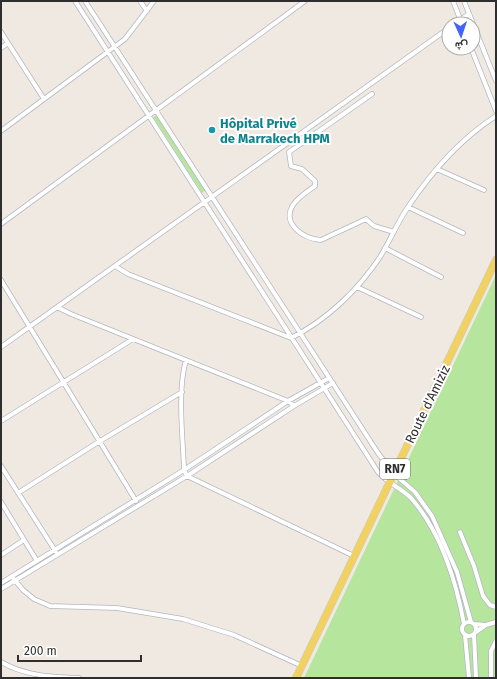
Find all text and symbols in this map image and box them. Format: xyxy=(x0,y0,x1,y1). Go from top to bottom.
north arrow xyxy=(441,16,481,56)
text: ش xyxy=(455,39,468,52)
place label: Hôpital Privé de Marrakech HPM xyxy=(220,116,330,146)
marker: Hôpital Privé de Marrakech HPM xyxy=(207,125,217,135)
street label: Route d'Amiziz xyxy=(402,362,453,446)
road number: RN7 xyxy=(380,459,410,479)
scale bar xyxy=(18,637,141,663)
text: 200 m xyxy=(24,644,57,658)

